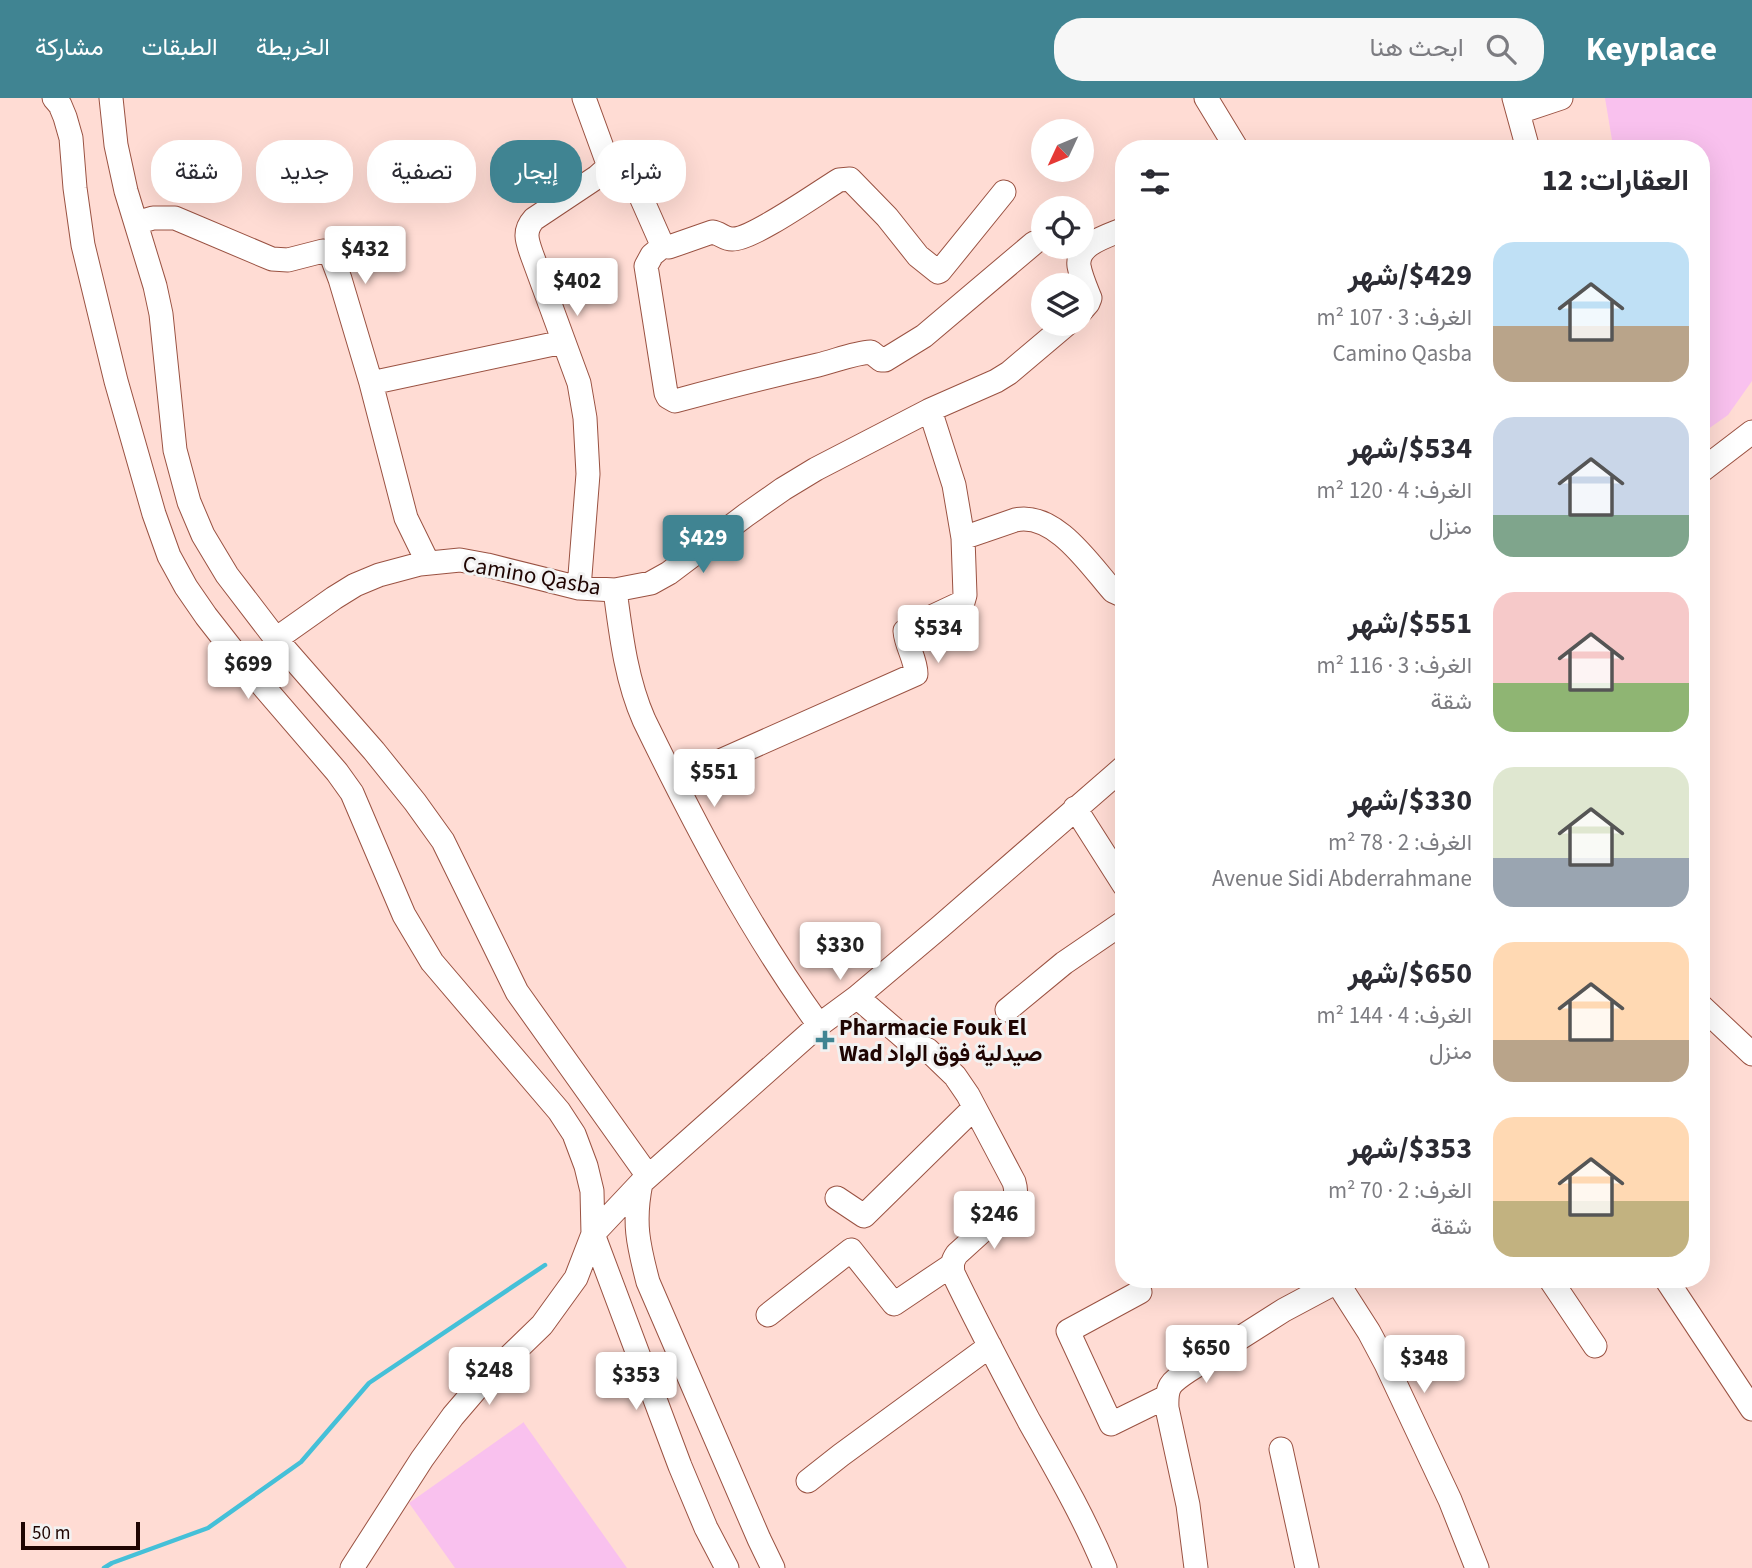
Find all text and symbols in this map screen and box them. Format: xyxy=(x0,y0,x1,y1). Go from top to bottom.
search box xyxy=(1054,18,1544,81)
text: Keyplace xyxy=(1586,26,1717,73)
text: ابحث هنا xyxy=(1369,29,1464,66)
text: مشاركة xyxy=(35,30,103,65)
text: الطبقات xyxy=(141,30,218,65)
text: الخريطة xyxy=(256,30,330,65)
icon: search xyxy=(1482,30,1520,68)
north arrow xyxy=(1031,119,1094,182)
map controls xyxy=(1031,119,1094,336)
chip: شقة xyxy=(151,140,242,203)
chip: جديد xyxy=(256,140,353,203)
chip: تصفية xyxy=(367,140,476,203)
chip: إيجار xyxy=(490,140,582,203)
chip: شراء xyxy=(596,140,686,203)
text: العقارات: 12 xyxy=(1542,159,1689,202)
icon: filters xyxy=(1136,163,1174,201)
button: locate xyxy=(1031,196,1094,259)
pin: $432 xyxy=(324,226,406,286)
text: $432 xyxy=(341,232,389,265)
text: $429/شهر xyxy=(1348,254,1472,297)
pin: $402 xyxy=(536,258,618,318)
text: $402 xyxy=(553,264,601,297)
icon: home xyxy=(1549,270,1633,354)
button: layers xyxy=(1031,273,1094,336)
text: الغرف: 3 · 107 m² xyxy=(1317,301,1472,334)
text: Camino Qasba xyxy=(1332,337,1472,370)
text: $534/شهر xyxy=(1348,427,1472,470)
icon: home xyxy=(1549,445,1633,529)
text: الغرف: 4 · 120 m² xyxy=(1317,474,1472,507)
text: منزل xyxy=(1429,510,1472,543)
pin: $429 xyxy=(662,516,744,575)
text: $429 xyxy=(679,521,727,554)
street label: Camino Qasba xyxy=(460,547,604,604)
text: $551/شهر xyxy=(1348,602,1472,645)
pin: $534 xyxy=(897,606,979,665)
text: $534 xyxy=(914,611,962,644)
icon: home xyxy=(1549,620,1633,704)
pin: $699 xyxy=(207,642,289,701)
text: $699 xyxy=(224,647,272,680)
text: الغرف: 3 · 116 m² xyxy=(1317,649,1472,682)
text: شقة xyxy=(1430,685,1472,718)
pin: $551 xyxy=(673,750,755,809)
text: $551 xyxy=(690,755,738,788)
text: $330/شهر xyxy=(1348,779,1472,822)
icon: home xyxy=(1549,795,1633,879)
text: الغرف: 2 · 78 m² xyxy=(1328,826,1472,859)
text: Avenue Sidi Abderrahmane xyxy=(1212,862,1472,895)
pin: $330 xyxy=(799,922,881,982)
text: $330 xyxy=(816,928,864,961)
text: $650/شهر xyxy=(1348,952,1472,995)
icon: home xyxy=(1549,970,1633,1054)
text: الغرف: 4 · 144 m² xyxy=(1317,999,1472,1032)
place label: Pharmacie Fouk El Wad صيدلية فوق الواد xyxy=(839,1011,1043,1070)
marker: Pharmacie Fouk El Wad صيدلية فوق الواد xyxy=(817,1032,833,1048)
text: منزل xyxy=(1429,1035,1472,1068)
text: $353/شهر xyxy=(1348,1127,1472,1170)
icon: home xyxy=(1549,1145,1633,1229)
text: الغرف: 2 · 70 m² xyxy=(1328,1174,1472,1207)
pin: $246 xyxy=(953,1192,1035,1251)
text: $246 xyxy=(970,1197,1018,1230)
text: شقة xyxy=(1430,1210,1472,1243)
pin: $650 xyxy=(1165,1326,1247,1385)
text: $650 xyxy=(1182,1331,1230,1364)
pin: $348 xyxy=(1383,1336,1465,1395)
text: $348 xyxy=(1400,1341,1448,1374)
pin: $248 xyxy=(448,1348,530,1407)
pin: $353 xyxy=(595,1352,677,1412)
text: $248 xyxy=(465,1353,513,1386)
text: $353 xyxy=(612,1358,660,1391)
scale bar xyxy=(21,1519,140,1551)
text: 50 m xyxy=(32,1520,70,1547)

